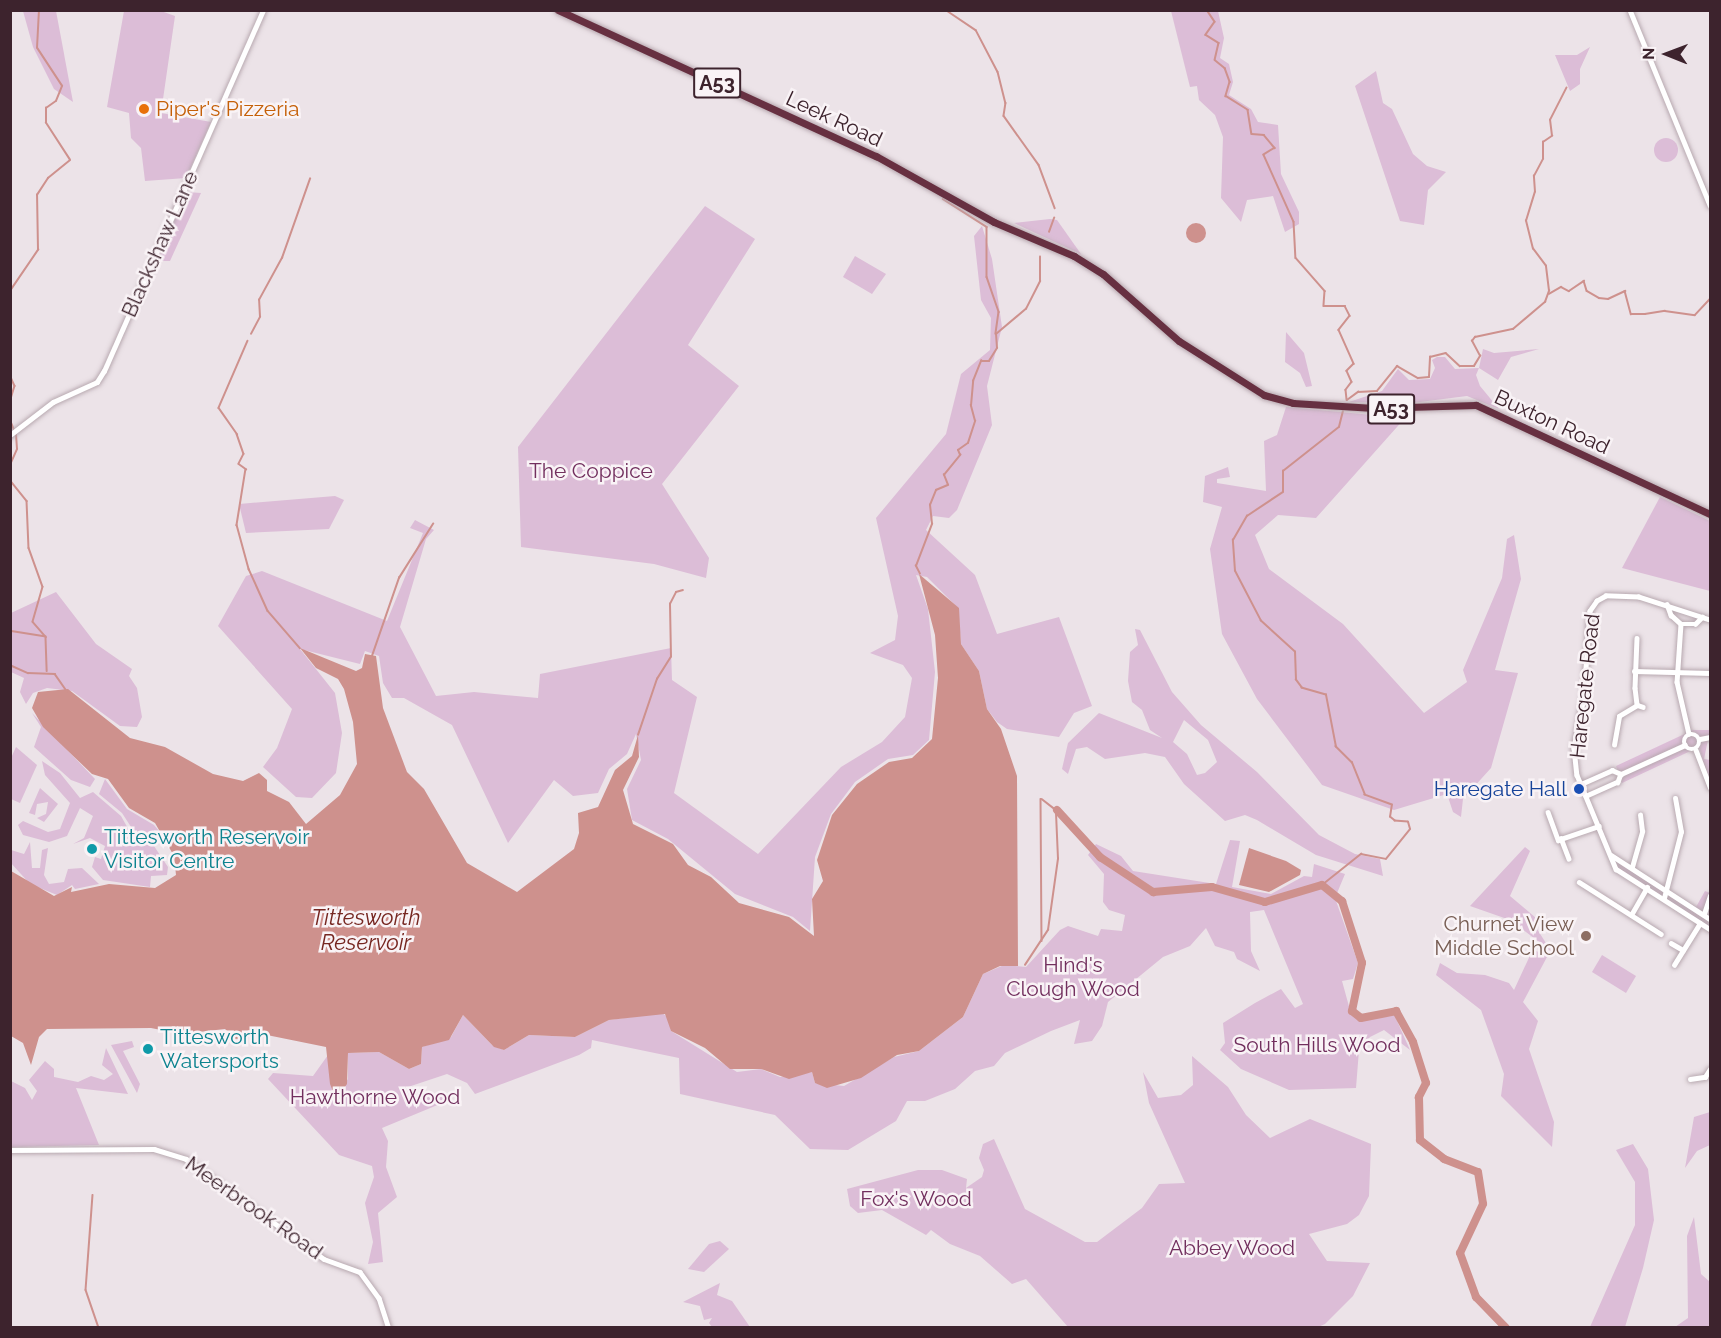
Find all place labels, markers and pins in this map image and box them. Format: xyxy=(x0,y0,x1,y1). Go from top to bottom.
place label: Piper's Pizzeria xyxy=(156,96,300,122)
marker: Piper's Pizzeria xyxy=(137,102,151,116)
place label: Haregate Hall xyxy=(1434,776,1567,802)
marker: Haregate Hall xyxy=(1572,782,1586,796)
place label: Tittesworth Reservoir Visitor Centre xyxy=(104,824,310,874)
marker: Tittesworth Reservoir Visitor Centre xyxy=(85,842,99,856)
place label: Churnet View Middle School xyxy=(1434,911,1574,961)
marker: Churnet View Middle School xyxy=(1579,929,1593,943)
place label: Tittesworth Watersports xyxy=(160,1024,279,1074)
marker: Tittesworth Watersports xyxy=(141,1042,155,1056)

